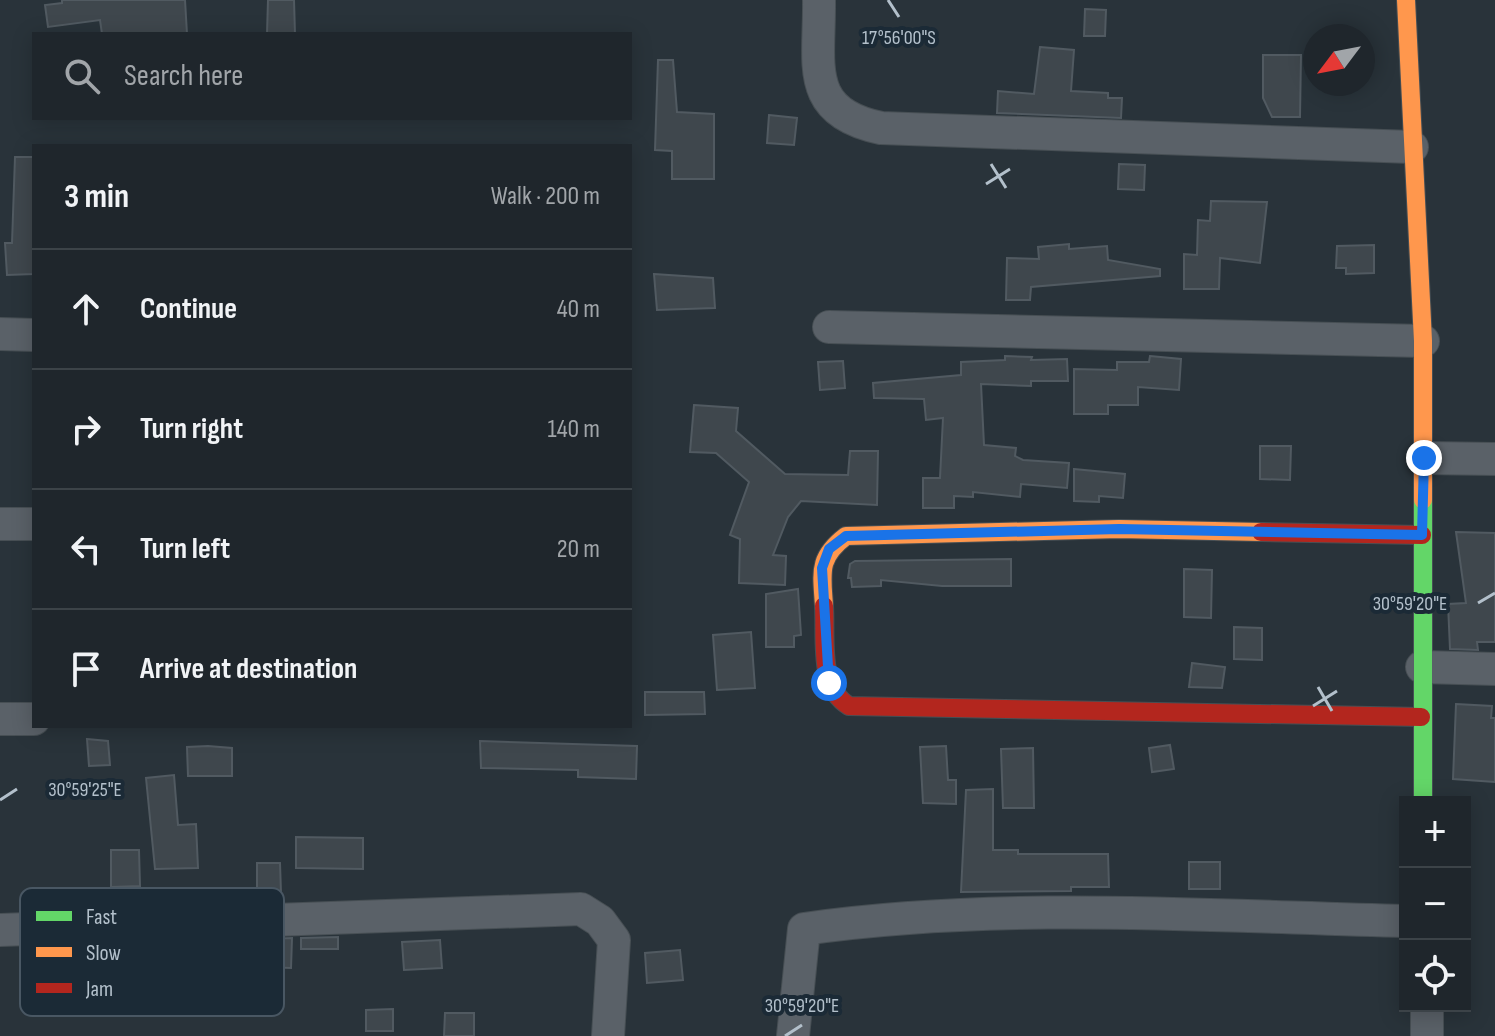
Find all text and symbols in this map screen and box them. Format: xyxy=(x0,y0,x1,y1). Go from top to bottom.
north arrow xyxy=(1303,24,1375,96)
text: 17°56'00"S xyxy=(862,26,936,50)
search box xyxy=(32,32,632,120)
icon: search xyxy=(60,54,104,98)
text: Search here xyxy=(124,58,243,94)
text: 3 min xyxy=(64,176,129,217)
text: Walk · 200 m xyxy=(491,181,600,212)
icon: ahead xyxy=(64,287,108,331)
text: Continue xyxy=(140,291,237,327)
text: 40 m xyxy=(557,294,600,325)
icon: right xyxy=(64,407,108,451)
text: Turn right xyxy=(140,411,243,447)
text: 140 m xyxy=(548,414,600,445)
route end xyxy=(1406,440,1442,476)
icon: left xyxy=(64,527,108,571)
text: Turn left xyxy=(140,531,230,567)
text: 20 m xyxy=(557,534,600,565)
text: 30°59'20"E xyxy=(1373,592,1447,616)
icon: arrive xyxy=(64,647,108,691)
text: Arrive at destination xyxy=(140,651,357,687)
route start xyxy=(811,665,847,701)
text: 30°59'25"E xyxy=(48,778,122,802)
map controls xyxy=(1399,796,1471,1012)
button: + xyxy=(1399,796,1471,868)
button: − xyxy=(1399,868,1471,940)
legend xyxy=(20,888,284,1016)
text: Fast xyxy=(86,904,117,931)
text: Slow xyxy=(86,940,121,967)
button: locate xyxy=(1399,940,1471,1012)
text: Jam xyxy=(85,976,113,1003)
text: 30°59'20"E xyxy=(765,994,839,1018)

